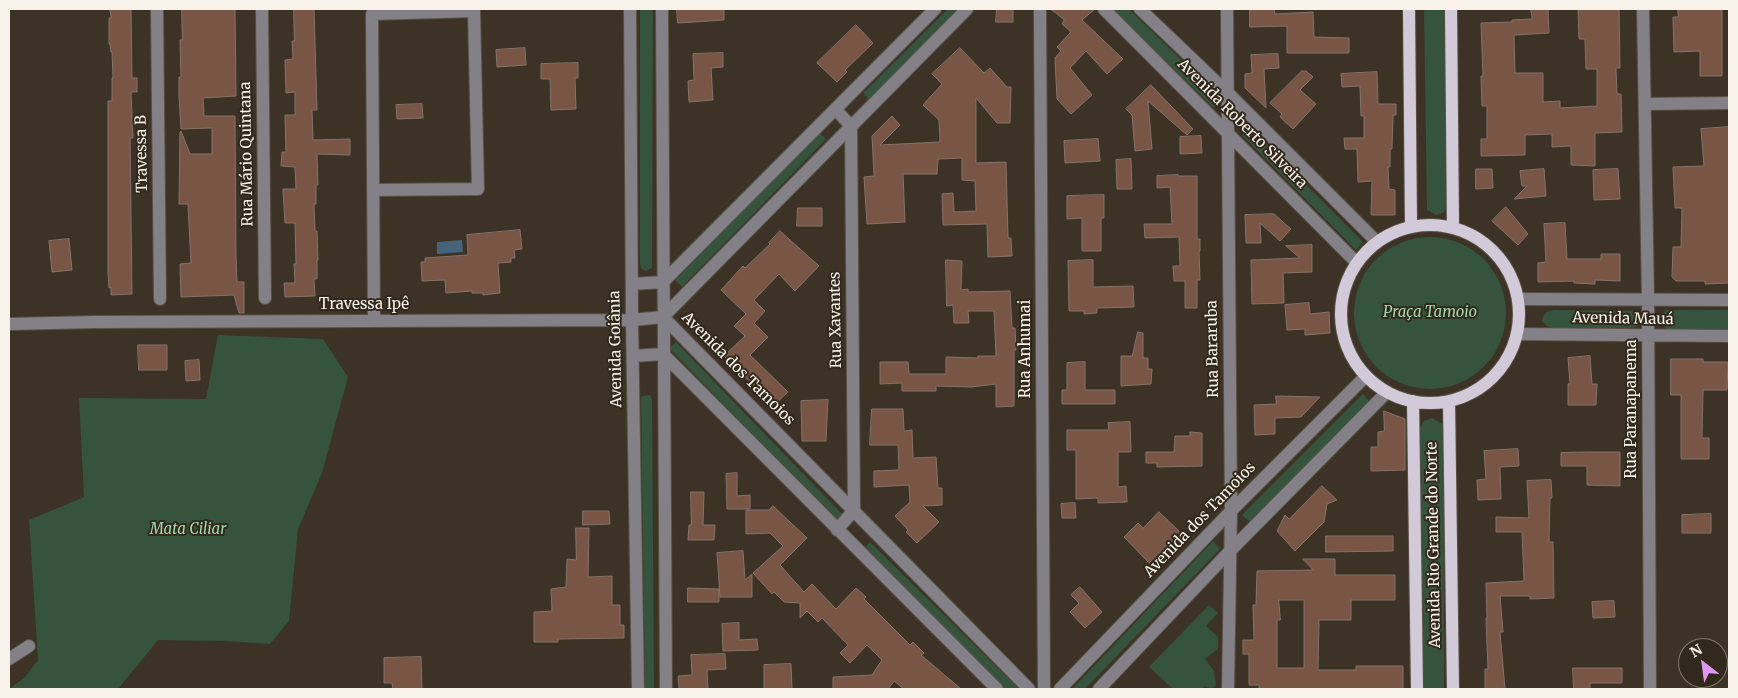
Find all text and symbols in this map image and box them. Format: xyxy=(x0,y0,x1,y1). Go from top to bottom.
street label: Avenida Roberto Silveira xyxy=(1173,55,1311,193)
street label: Rua Mário Quintana xyxy=(237,81,257,227)
street label: Travessa B xyxy=(132,115,152,193)
street label: Rua Xavantes xyxy=(826,271,846,369)
street label: Avenida Goiânia xyxy=(606,290,626,408)
street label: Travessa Ipê xyxy=(319,296,409,314)
street label: Rua Anhumai xyxy=(1017,300,1035,398)
street label: Rua Bararuba xyxy=(1203,300,1223,398)
park label: Praça Tamoio xyxy=(1383,304,1477,322)
street label: Avenida dos Tamoios xyxy=(678,309,798,429)
street label: Avenida Mauá xyxy=(1572,309,1674,329)
street label: Rua Paranapanema xyxy=(1623,339,1641,479)
street label: Avenida Rio Grande do Norte xyxy=(1423,442,1445,648)
street label: Avenida dos Tamoios xyxy=(1140,459,1260,581)
park label: Mata Ciliar xyxy=(150,521,226,539)
north arrow xyxy=(1678,638,1728,688)
text: N xyxy=(1687,640,1705,661)

